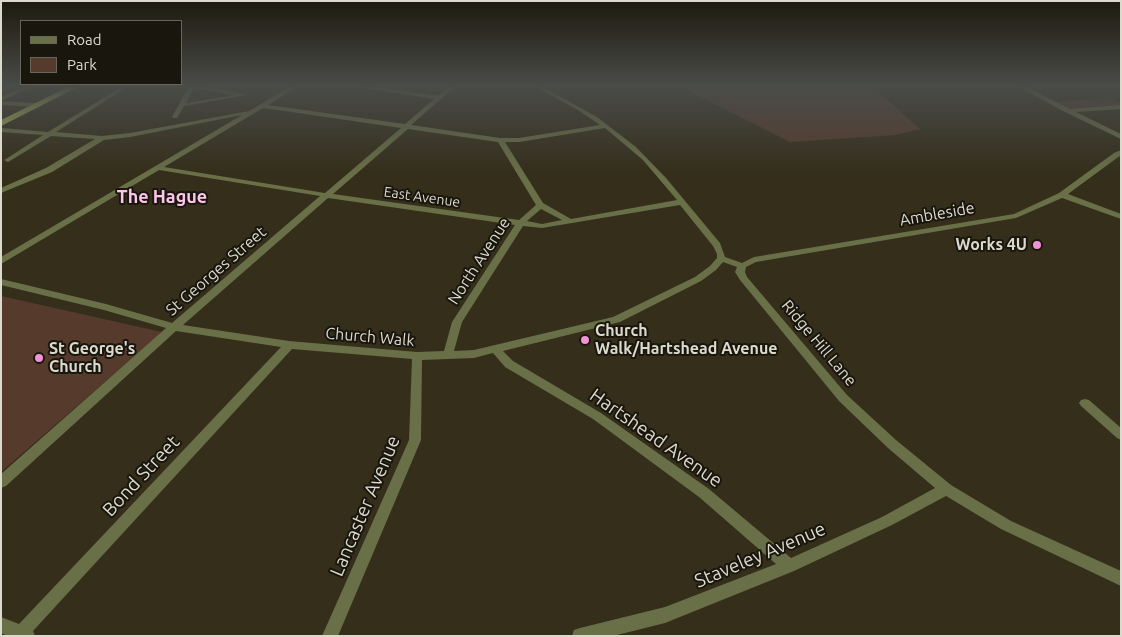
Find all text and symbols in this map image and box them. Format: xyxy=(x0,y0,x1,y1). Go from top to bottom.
legend xyxy=(20,20,182,85)
text: Road xyxy=(67,31,102,48)
text: Park xyxy=(67,56,97,73)
street label: East Avenue xyxy=(383,183,461,211)
district label: The Hague xyxy=(117,186,207,208)
street label: Ambleside xyxy=(898,198,976,230)
street label: North Avenue xyxy=(444,214,514,308)
street label: St Georges Street xyxy=(162,222,270,320)
place label: Works 4U xyxy=(956,235,1027,255)
marker: Works 4U xyxy=(1031,239,1043,251)
street label: Ridge Hill Lane xyxy=(777,296,861,390)
place label: Church Walk/Hartshead Avenue xyxy=(595,321,777,359)
street label: Church Walk xyxy=(325,324,415,350)
marker: Church Walk/Hartshead Avenue xyxy=(579,334,591,346)
place label: St George's Church xyxy=(49,339,135,377)
marker: St George's Church xyxy=(33,352,45,364)
street label: Hartshead Avenue xyxy=(585,384,727,492)
street label: Bond Street xyxy=(98,431,184,521)
street label: Lancaster Avenue xyxy=(325,432,405,580)
street label: Staveley Avenue xyxy=(691,517,829,593)

